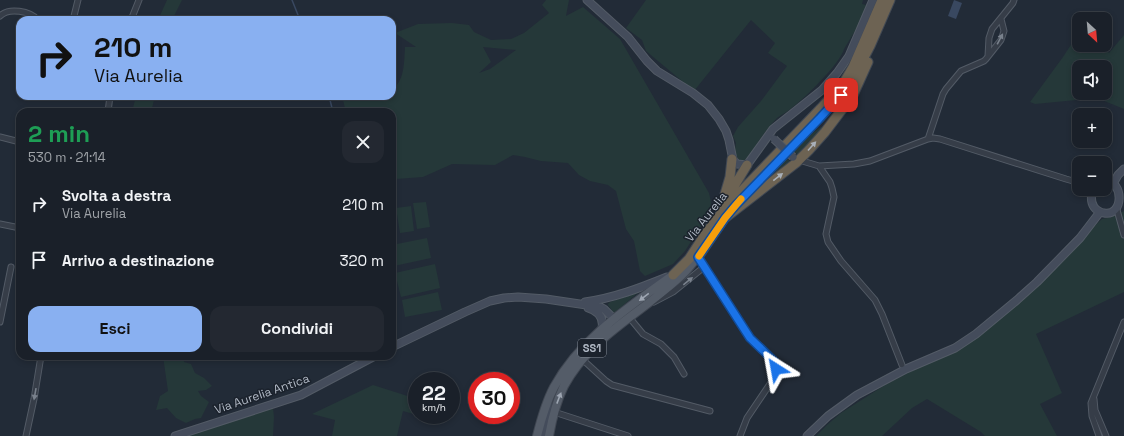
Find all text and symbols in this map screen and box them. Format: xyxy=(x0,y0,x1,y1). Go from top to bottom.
north arrow xyxy=(1072,12,1112,52)
map controls xyxy=(1072,12,1112,196)
text: 210 m xyxy=(94,29,172,65)
icon: right xyxy=(28,32,80,84)
one-way arrow xyxy=(997,33,1003,45)
button: sound xyxy=(1072,60,1112,100)
text: Via Aurelia xyxy=(94,64,183,87)
pin xyxy=(824,78,858,112)
icon: arrive xyxy=(830,84,852,106)
button: + xyxy=(1072,108,1112,148)
text: 2 min xyxy=(28,118,90,149)
button: close xyxy=(342,121,384,163)
one-way arrow xyxy=(807,142,816,151)
text: 530 m · 21:14 xyxy=(28,149,106,166)
button: − xyxy=(1072,156,1112,196)
one-way arrow xyxy=(772,172,783,181)
text: Svolta a destra xyxy=(62,186,171,205)
street label: Via Aurelia xyxy=(681,189,731,245)
icon: right xyxy=(28,193,50,215)
text: 210 m xyxy=(342,195,384,214)
text: Via Aurelia xyxy=(62,205,126,222)
icon: arrive xyxy=(28,249,50,271)
text: Arrivo a destinazione xyxy=(62,251,214,270)
text: 320 m xyxy=(340,251,384,270)
one-way arrow xyxy=(682,276,693,285)
one-way arrow xyxy=(638,292,649,301)
button: Esci xyxy=(28,306,202,352)
button: Condividi xyxy=(210,306,384,352)
road number: SS1 xyxy=(578,339,606,357)
position arrow xyxy=(755,348,797,390)
street label: Via Aurelia Antica xyxy=(212,370,312,418)
speed limit sign: 30 xyxy=(468,372,520,424)
text: 22 xyxy=(422,380,446,406)
one-way arrow xyxy=(32,388,38,401)
one-way arrow xyxy=(556,392,562,404)
text: km/h xyxy=(422,401,446,414)

